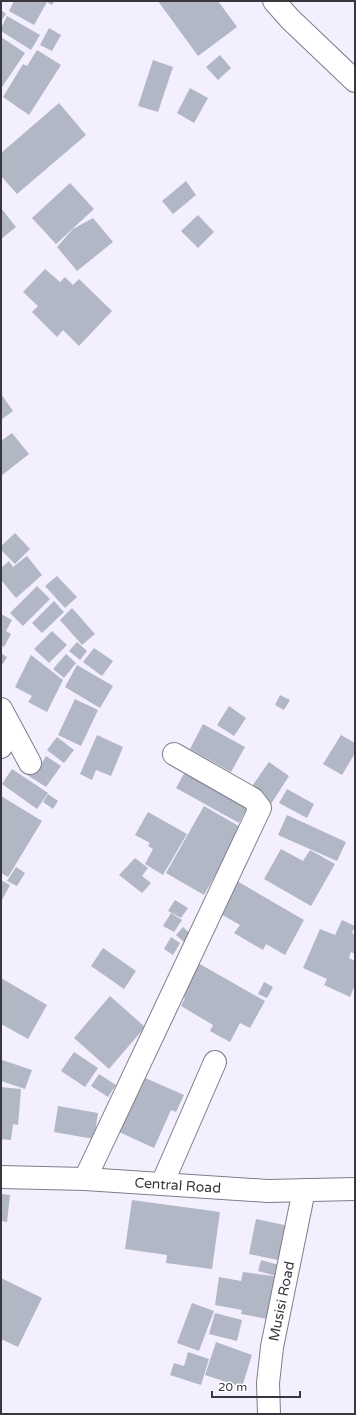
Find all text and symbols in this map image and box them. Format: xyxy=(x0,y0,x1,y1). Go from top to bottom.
street label: Central Road xyxy=(134,1174,222,1197)
street label: Musisi Road xyxy=(265,1260,298,1343)
scale bar xyxy=(212,1373,300,1399)
text: 20 m xyxy=(218,1380,247,1394)

